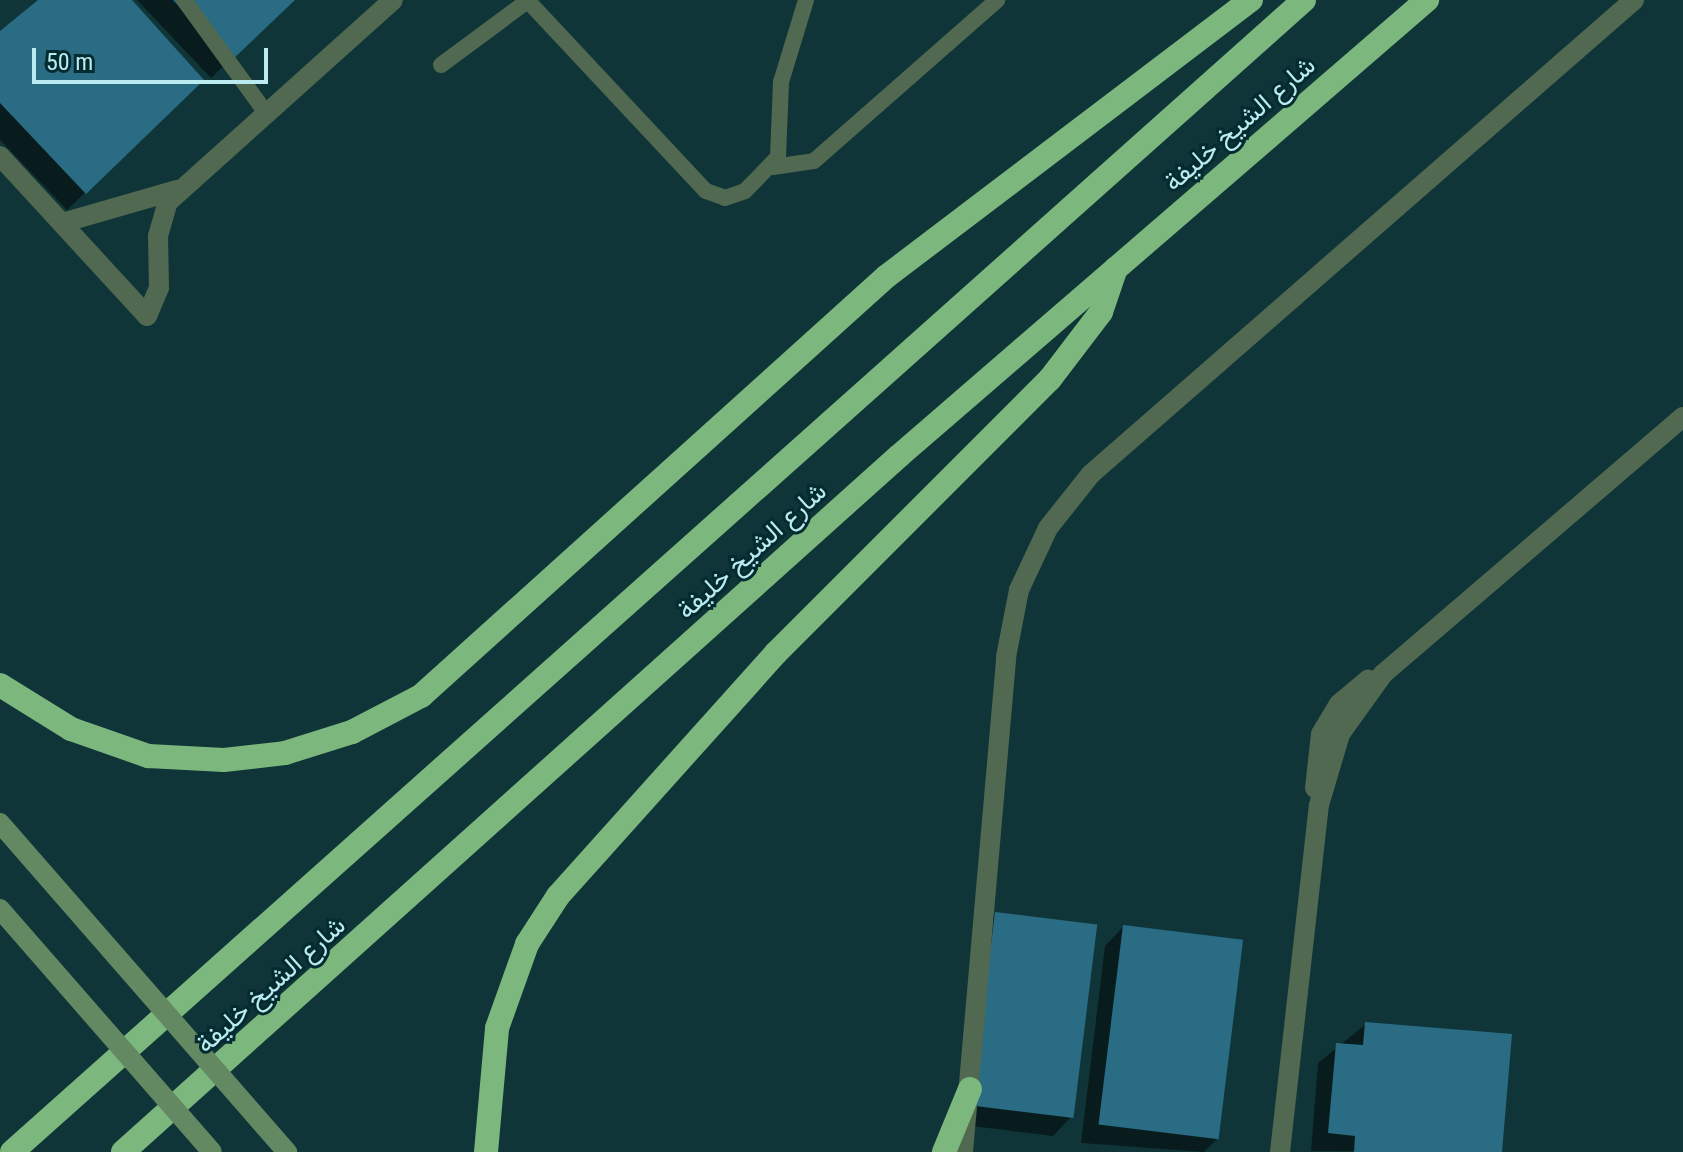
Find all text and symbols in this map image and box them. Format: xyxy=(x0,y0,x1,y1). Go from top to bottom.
scale bar xyxy=(36,32,272,82)
text: 50 m xyxy=(46,48,93,76)
street label: شارع الشيخ خليفة xyxy=(1158,50,1322,198)
street label: شارع الشيخ خليفة xyxy=(671,476,833,626)
street label: شارع الشيخ خليفة xyxy=(190,910,352,1060)

